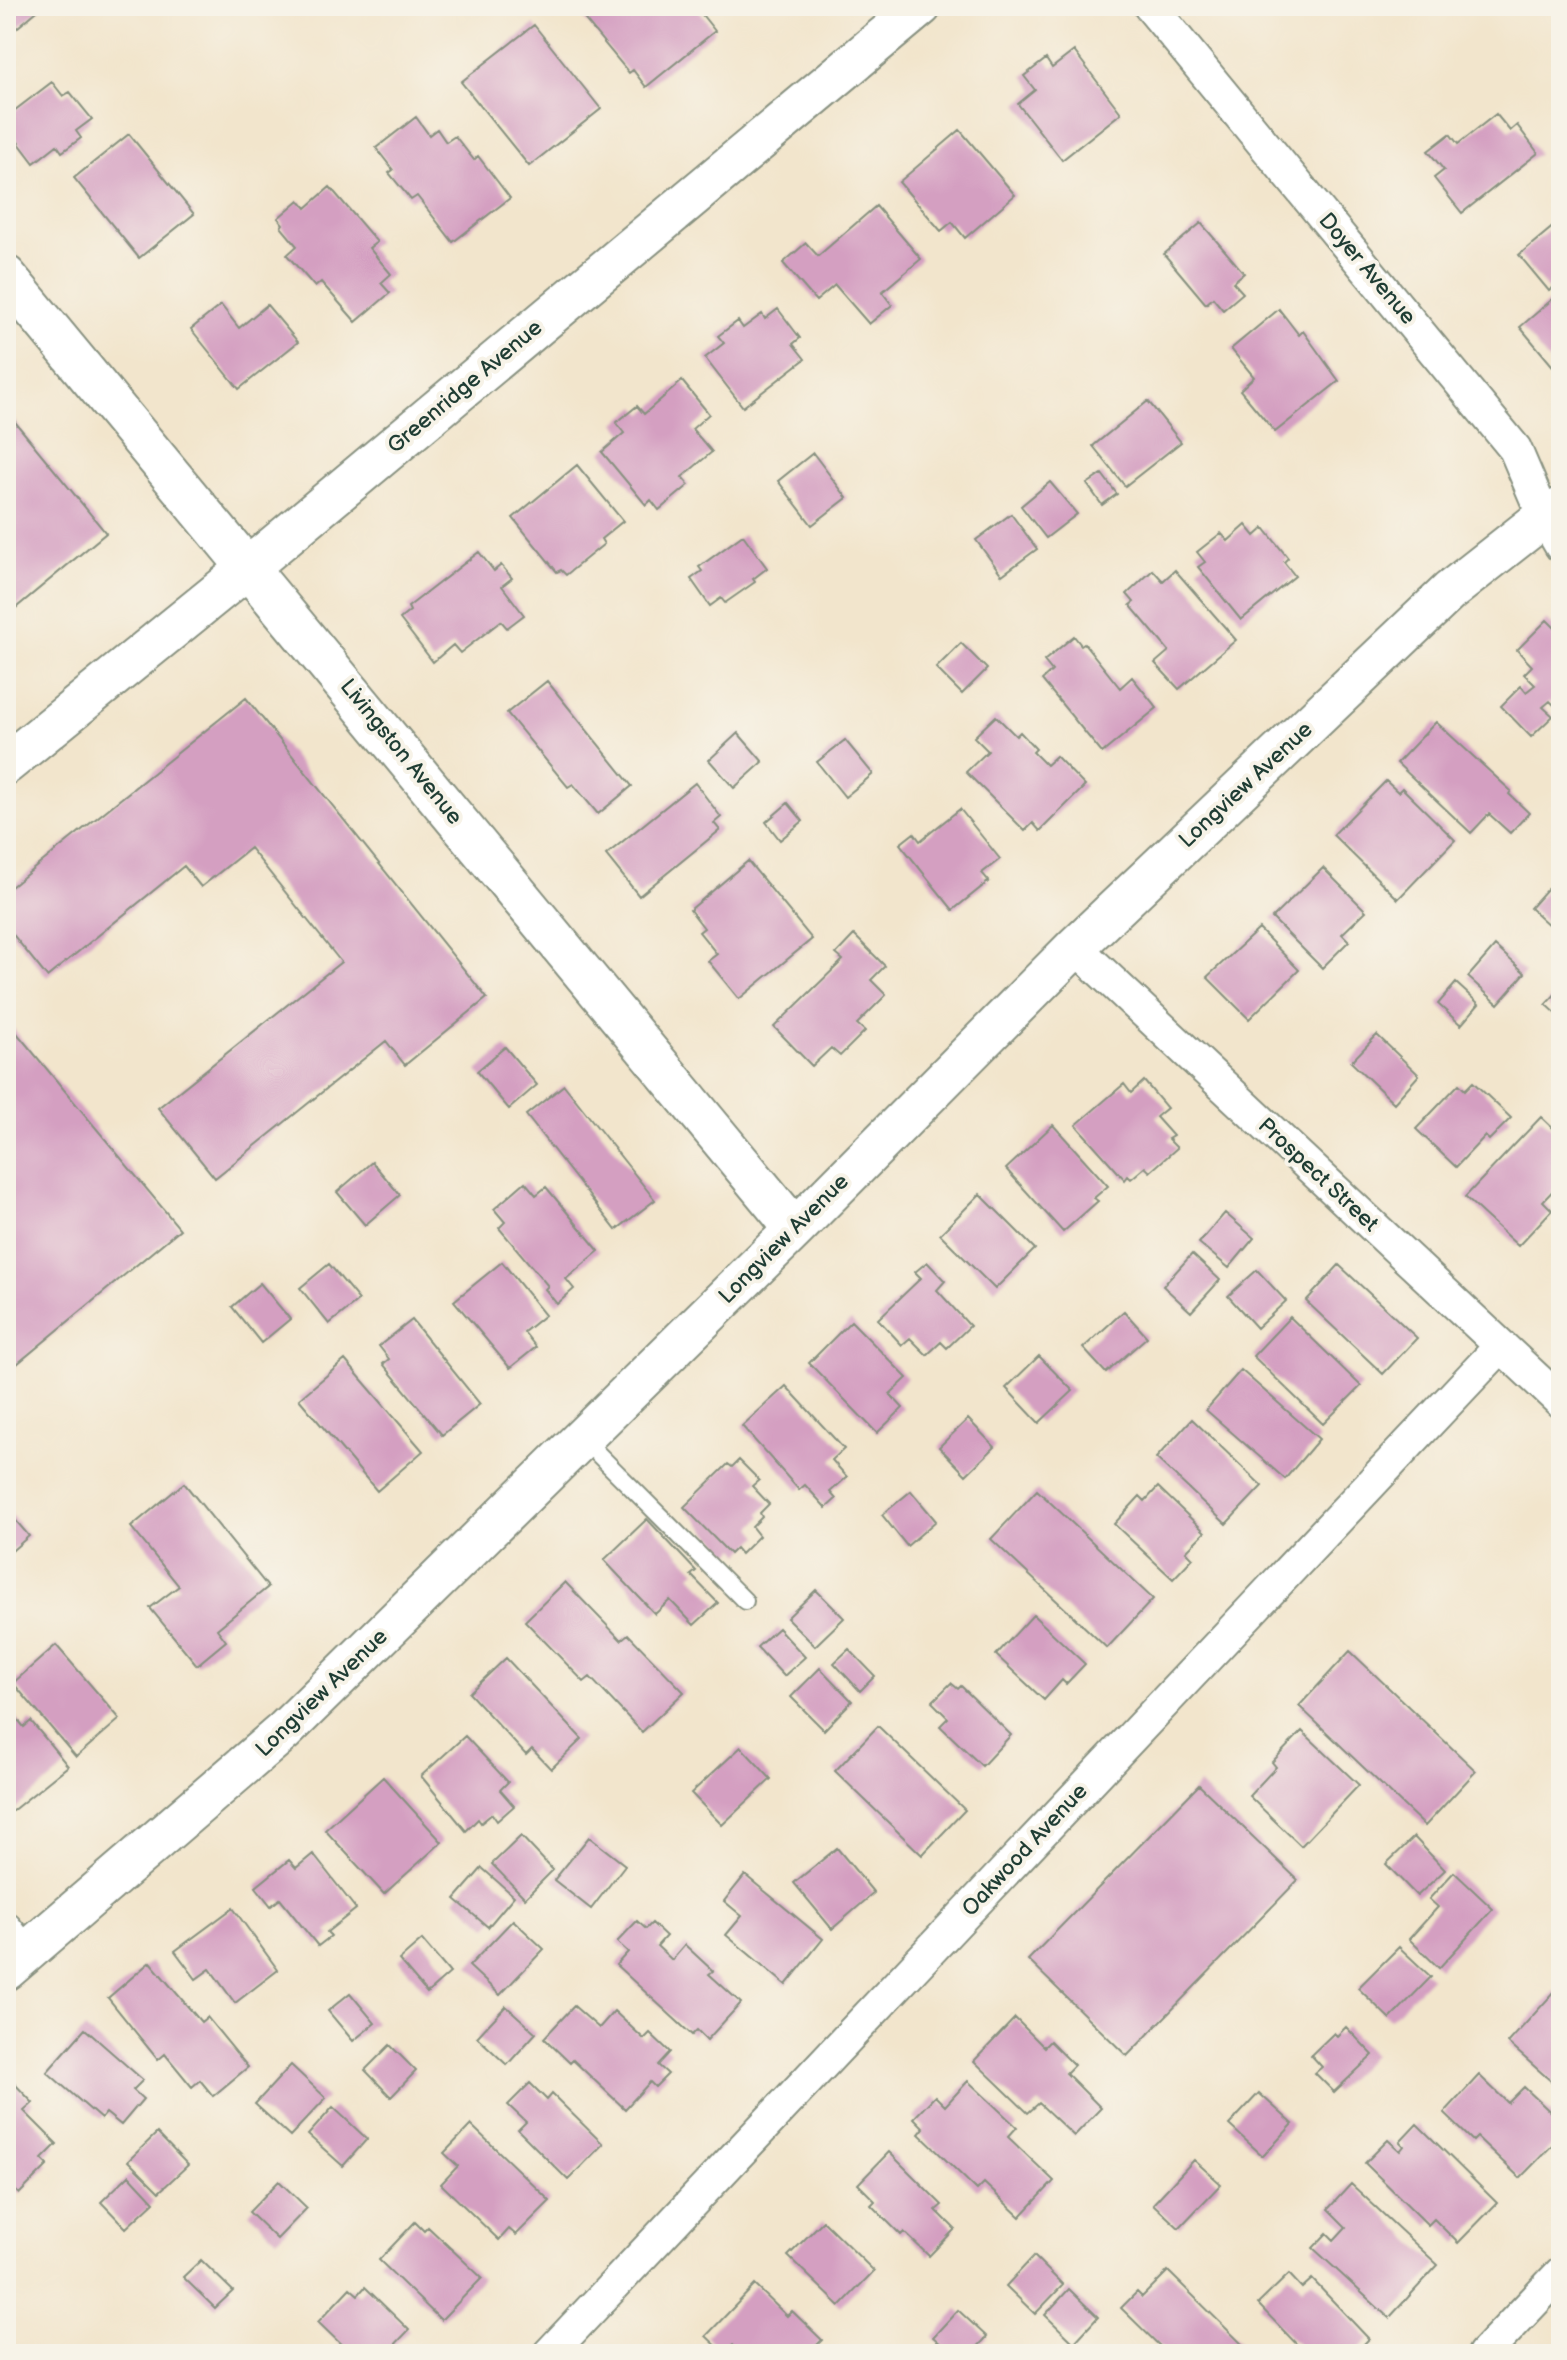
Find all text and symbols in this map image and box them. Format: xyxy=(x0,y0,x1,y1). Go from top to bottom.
street label: Doyer Avenue xyxy=(1313,208,1421,330)
street label: Greenridge Avenue xyxy=(382,314,548,460)
street label: Livingston Avenue xyxy=(334,674,468,830)
street label: Longview Avenue xyxy=(1174,716,1318,854)
street label: Prospect Street xyxy=(1252,1112,1384,1238)
street label: Longview Avenue xyxy=(713,1168,855,1310)
street label: Longview Avenue xyxy=(250,1623,394,1763)
street label: Oakwood Avenue xyxy=(957,1778,1093,1922)

